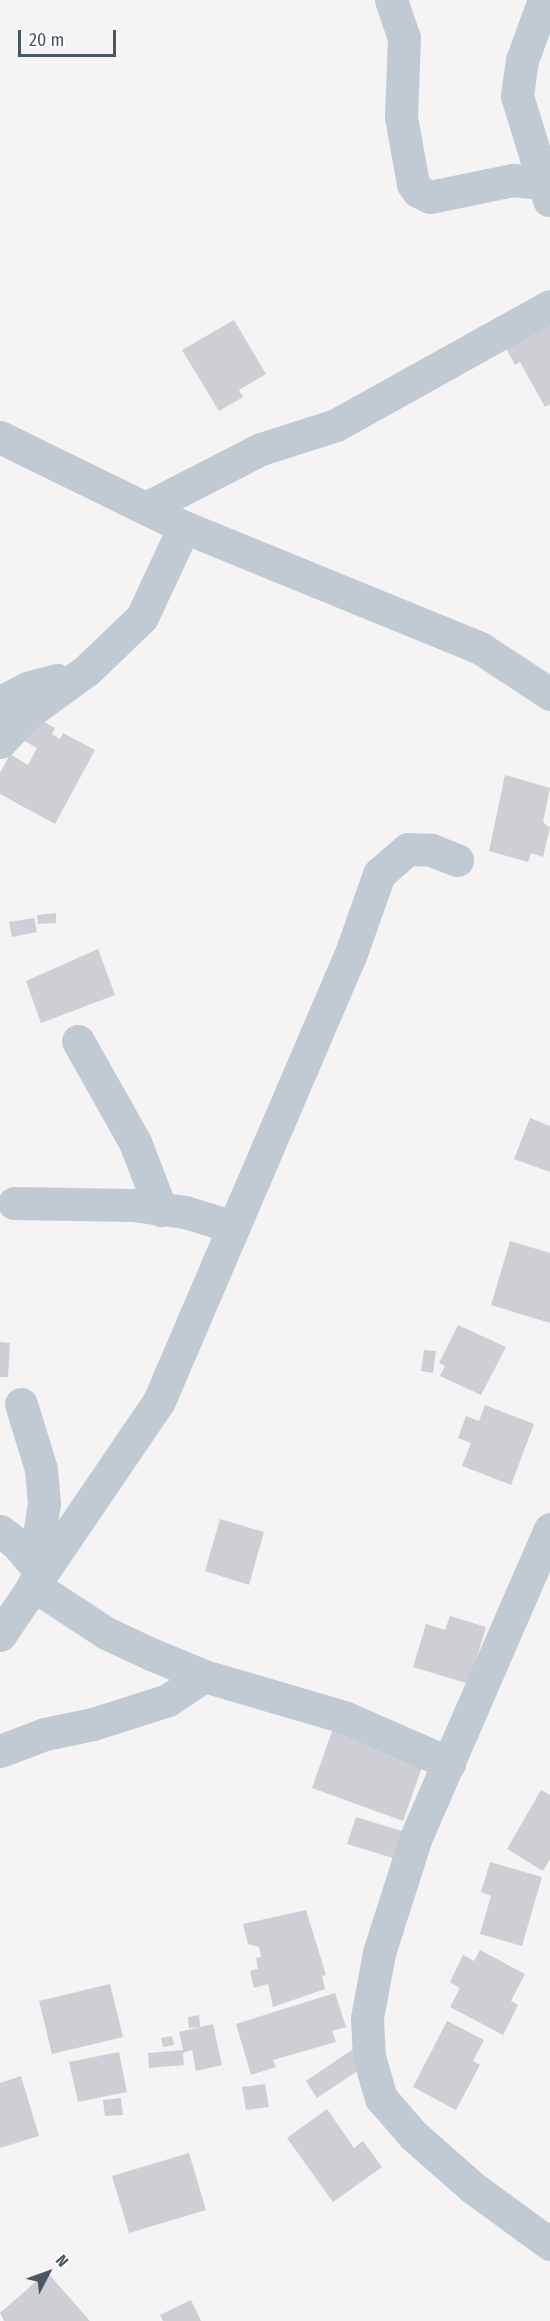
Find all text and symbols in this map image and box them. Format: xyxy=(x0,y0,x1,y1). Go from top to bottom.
scale bar xyxy=(21,18,118,56)
text: 20 m xyxy=(29,29,64,51)
north arrow xyxy=(18,2243,78,2303)
text: N xyxy=(52,2251,72,2271)

